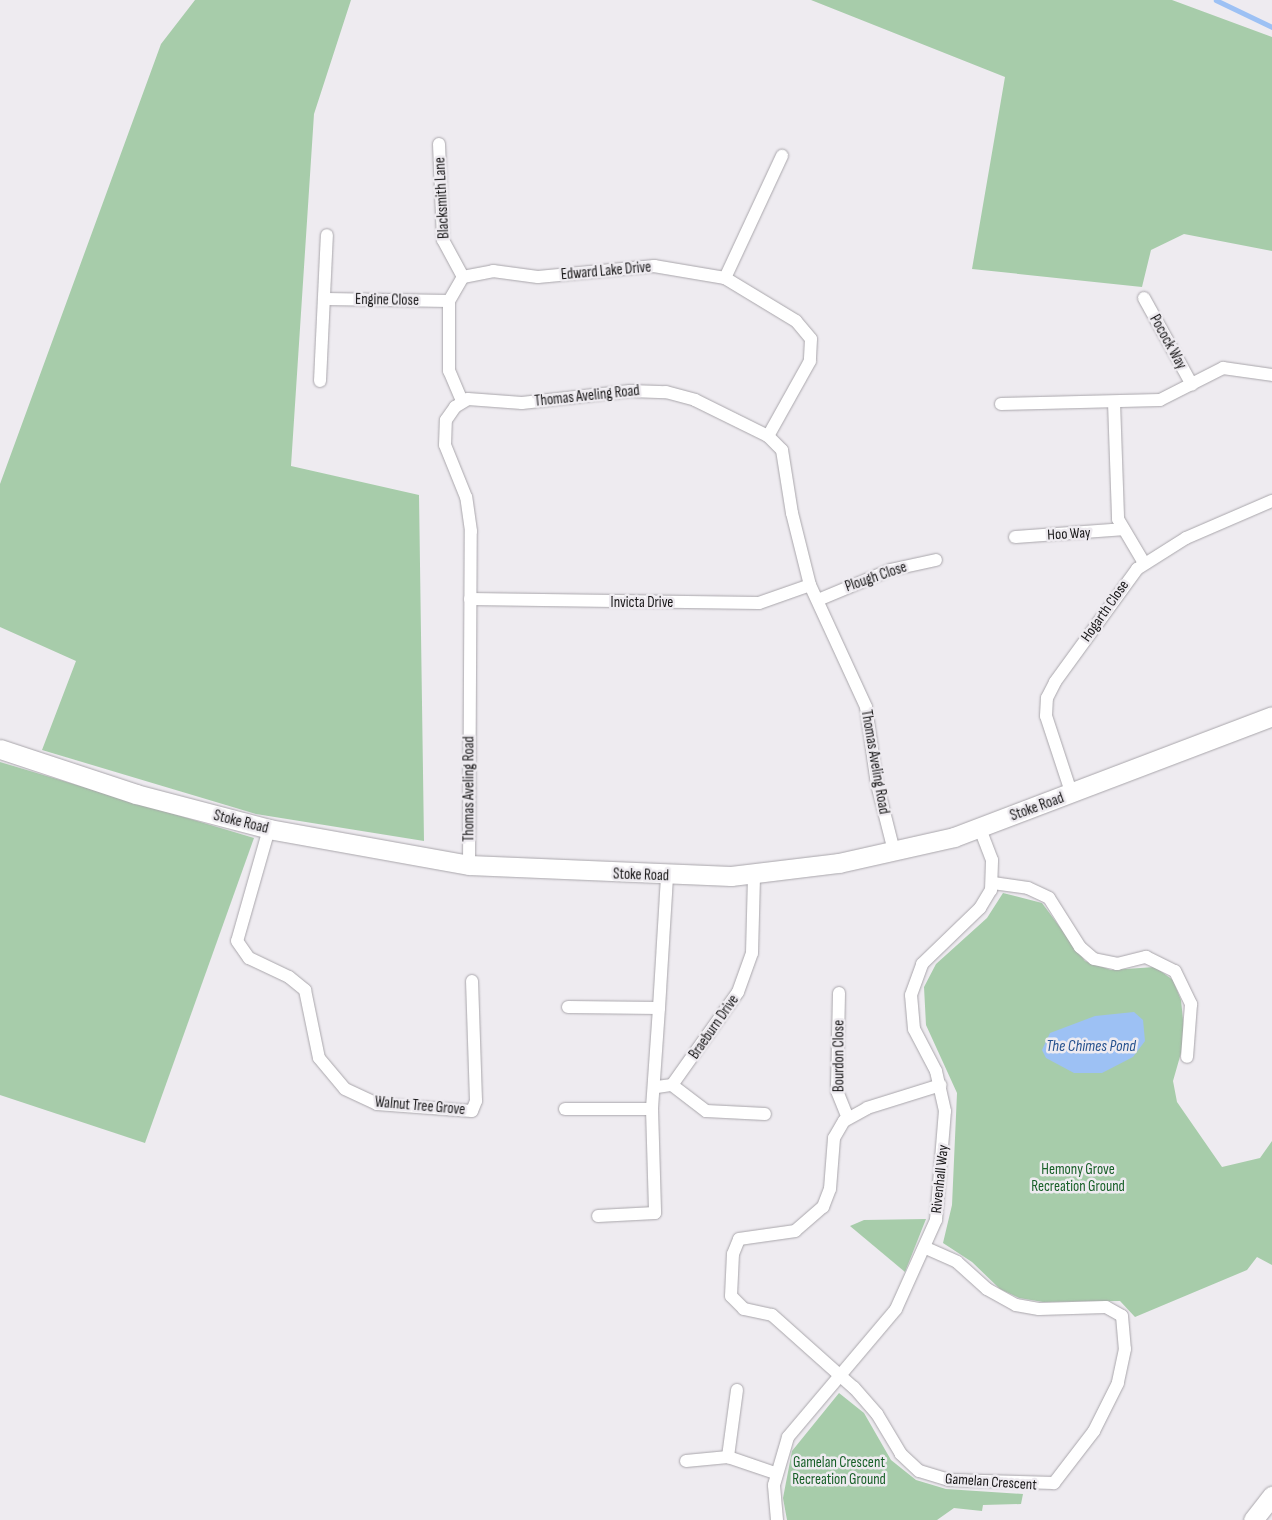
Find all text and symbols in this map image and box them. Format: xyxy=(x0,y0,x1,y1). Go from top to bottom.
street label: Blacksmith Lane xyxy=(431,157,453,239)
street label: Edward Lake Drive xyxy=(560,258,652,284)
street label: Engine Close xyxy=(355,290,419,310)
street label: Pocock Way xyxy=(1146,312,1190,372)
street label: Thomas Aveling Road xyxy=(534,382,640,410)
street label: Hoo Way xyxy=(1047,524,1091,544)
street label: Plough Close xyxy=(843,558,909,596)
street label: Hogarth Close xyxy=(1077,577,1133,645)
street label: Invicta Drive xyxy=(611,594,673,612)
street label: Thomas Aveling Road xyxy=(857,709,893,815)
street label: Thomas Aveling Road xyxy=(460,736,478,842)
street label: Stoke Road xyxy=(1008,789,1066,825)
street label: Stoke Road xyxy=(212,806,270,838)
street label: Stoke Road xyxy=(613,865,669,885)
street label: Braeburn Drive xyxy=(685,991,743,1063)
street label: Bourdon Close xyxy=(830,1020,848,1092)
water label: The Chimes Pond xyxy=(1046,1037,1136,1057)
street label: Walnut Tree Grove xyxy=(374,1093,466,1119)
street label: Rivenhall Way xyxy=(927,1144,953,1214)
park label: Hemony Grove Recreation Ground xyxy=(1031,1160,1125,1195)
park label: Gamelan Crescent Recreation Ground xyxy=(792,1453,886,1488)
street label: Gamelan Crescent xyxy=(944,1470,1038,1494)

